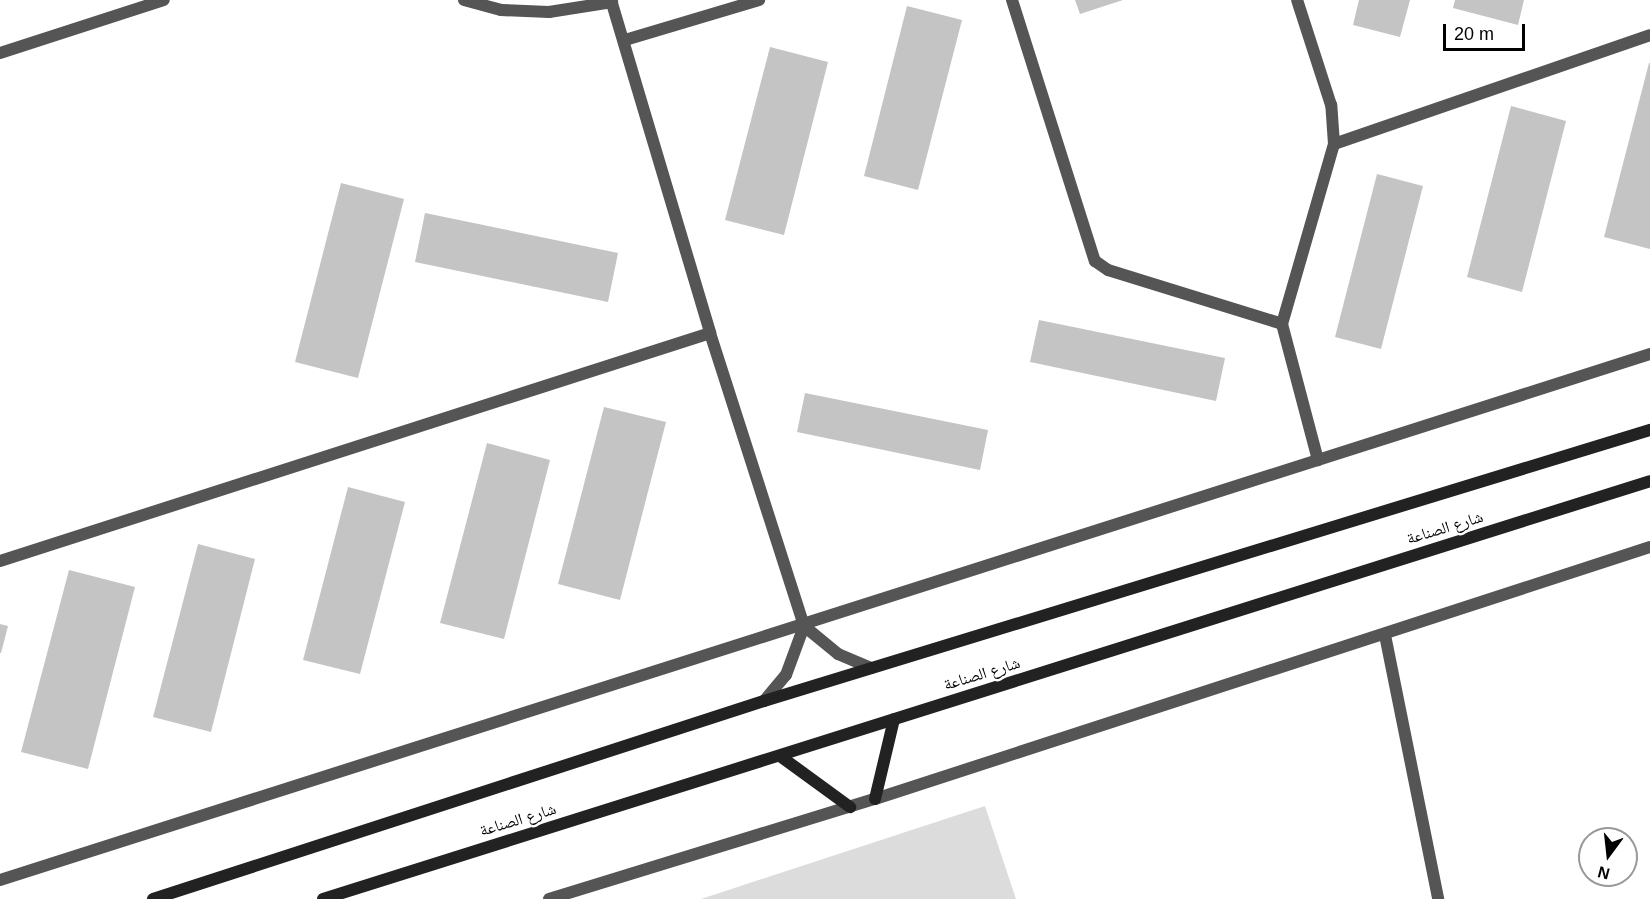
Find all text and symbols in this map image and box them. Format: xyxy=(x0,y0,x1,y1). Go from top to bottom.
scale bar xyxy=(1446,12,1528,50)
text: 20 m xyxy=(1454,24,1494,44)
street label: شارع الصناعة xyxy=(1405,507,1485,549)
street label: شارع الصناعة xyxy=(942,653,1022,695)
street label: شارع الصناعة xyxy=(478,799,558,841)
north arrow xyxy=(1578,827,1638,887)
text: N xyxy=(1596,863,1612,883)

